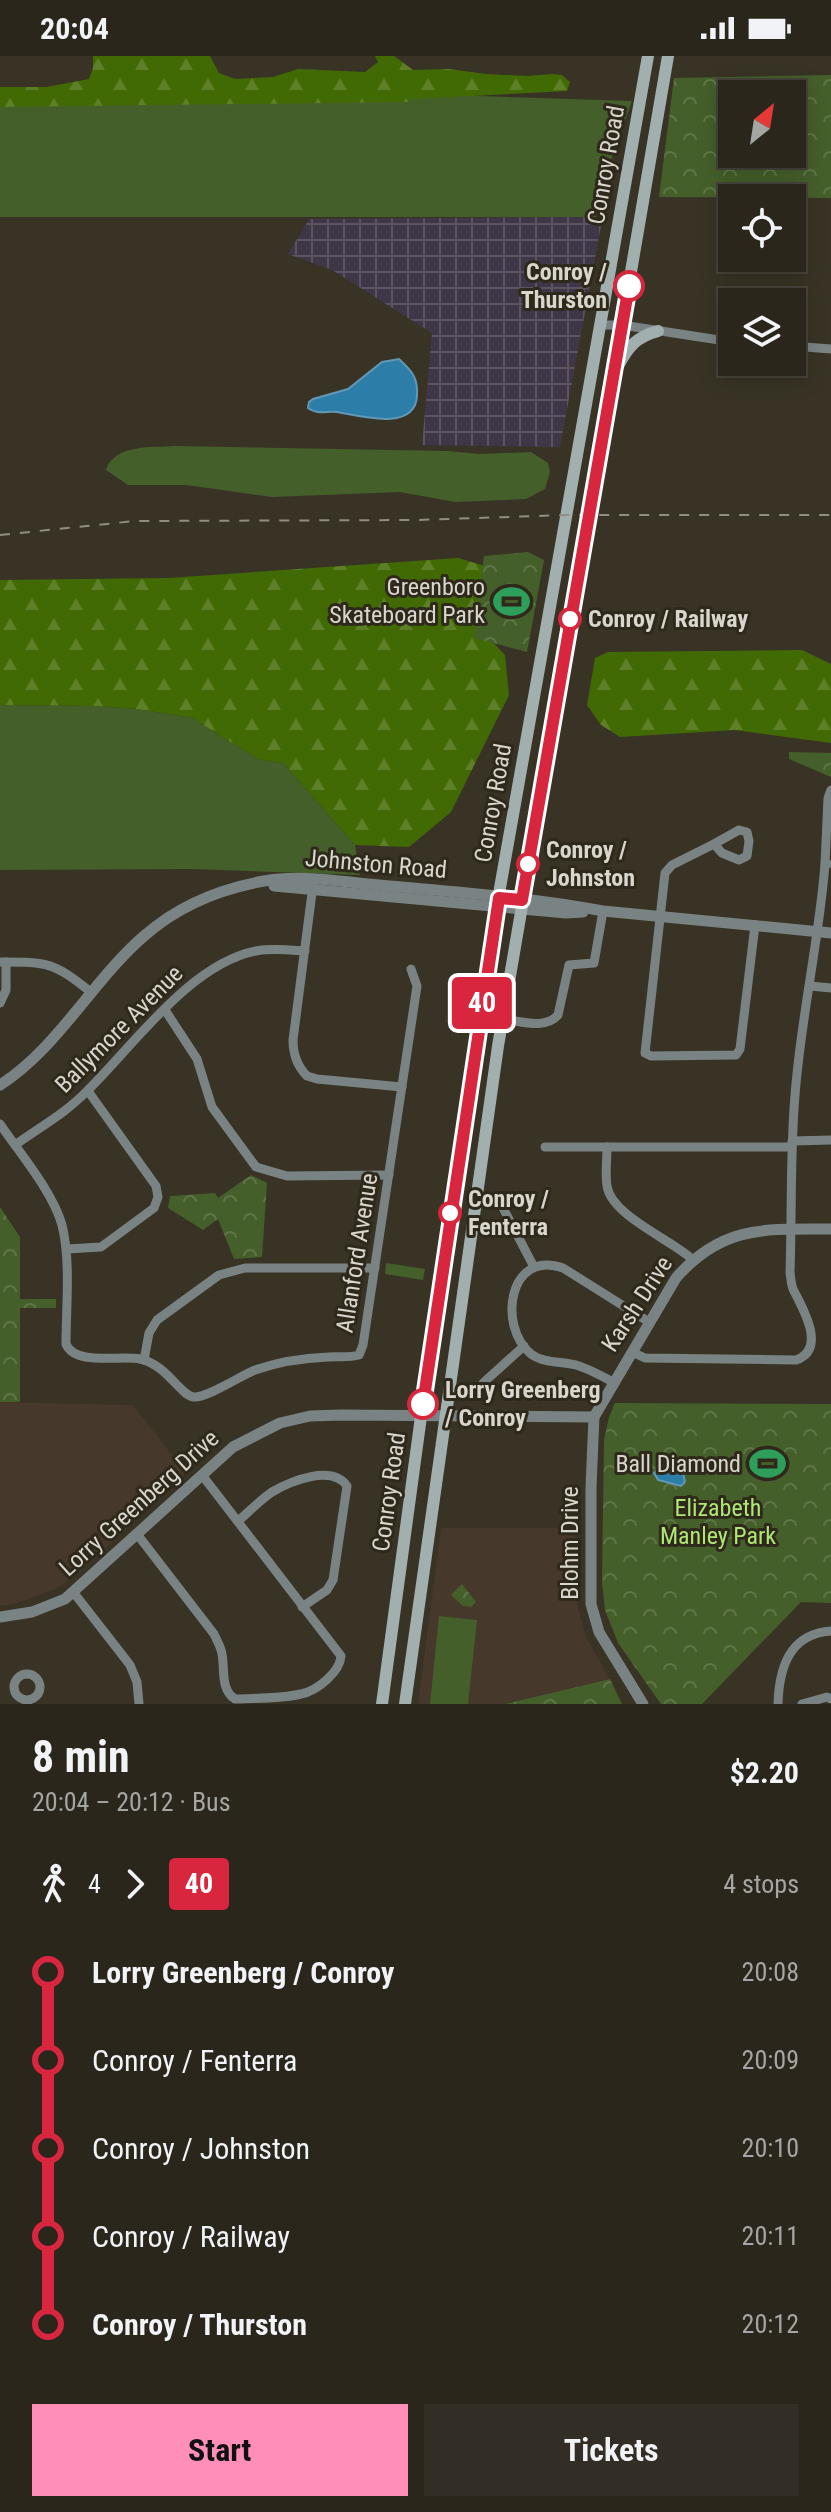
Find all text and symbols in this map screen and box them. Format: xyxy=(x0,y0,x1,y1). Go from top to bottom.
text: 20:04 xyxy=(40,11,109,46)
north arrow xyxy=(718,80,806,168)
map controls xyxy=(718,80,806,376)
street label: Conroy Road xyxy=(582,104,630,226)
button: locate xyxy=(718,184,806,272)
place label: Conroy / Thurston xyxy=(521,258,607,314)
marker: Conroy / Thurston xyxy=(614,271,644,301)
button: layers xyxy=(718,288,806,376)
place label: Greenboro Skateboard Park xyxy=(329,573,485,629)
sports icon: Greenboro Skateboard Park xyxy=(492,582,530,620)
place label: Conroy / Railway xyxy=(588,605,748,633)
marker: Conroy / Railway xyxy=(559,608,581,630)
street label: Conroy Road xyxy=(469,742,517,864)
place label: Conroy / Johnston xyxy=(546,836,635,892)
street label: Johnston Road xyxy=(304,844,448,884)
marker: Conroy / Johnston xyxy=(517,853,539,875)
street label: Ballymore Avenue xyxy=(49,959,189,1099)
line badge: 40 xyxy=(446,977,518,1029)
text: 40 xyxy=(468,986,496,1019)
street label: Allanford Avenue xyxy=(331,1171,383,1335)
place label: Conroy / Fenterra xyxy=(468,1185,549,1241)
marker: Conroy / Fenterra xyxy=(439,1202,461,1224)
street label: Karsh Drive xyxy=(596,1251,678,1357)
place label: Lorry Greenberg / Conroy xyxy=(444,1376,600,1432)
marker: Lorry Greenberg / Conroy xyxy=(408,1389,438,1419)
street label: Lorry Greenberg Drive xyxy=(54,1424,224,1582)
street label: Conroy Road xyxy=(367,1431,411,1553)
sports icon: Ball Diamond xyxy=(748,1445,786,1483)
place label: Ball Diamond xyxy=(616,1450,741,1478)
street label: Blohm Drive xyxy=(556,1486,584,1600)
park label: Elizabeth Manley Park xyxy=(660,1494,776,1550)
text: 8 min xyxy=(32,1731,130,1783)
text: $2.20 xyxy=(730,1755,799,1790)
text: 20:04 – 20:12 · Bus xyxy=(32,1787,231,1817)
icon: walk xyxy=(32,1862,76,1906)
icon: forward xyxy=(113,1862,157,1906)
text: 40 xyxy=(185,1867,213,1900)
text: 4 xyxy=(88,1869,101,1899)
text: 4 stops xyxy=(723,1869,799,1899)
text: Lorry Greenberg / Conroy xyxy=(92,1955,394,1990)
text: 20:08 xyxy=(742,1957,799,1987)
text: Conroy / Fenterra xyxy=(92,2043,297,2078)
text: 20:09 xyxy=(742,2045,799,2075)
text: Conroy / Johnston xyxy=(92,2131,310,2166)
text: 20:10 xyxy=(742,2133,799,2163)
text: Conroy / Railway xyxy=(92,2219,290,2254)
text: 20:11 xyxy=(742,2221,799,2251)
text: Conroy / Thurston xyxy=(92,2307,307,2342)
text: 20:12 xyxy=(742,2309,799,2339)
button: Start xyxy=(32,2404,408,2496)
button: Tickets xyxy=(424,2404,799,2496)

